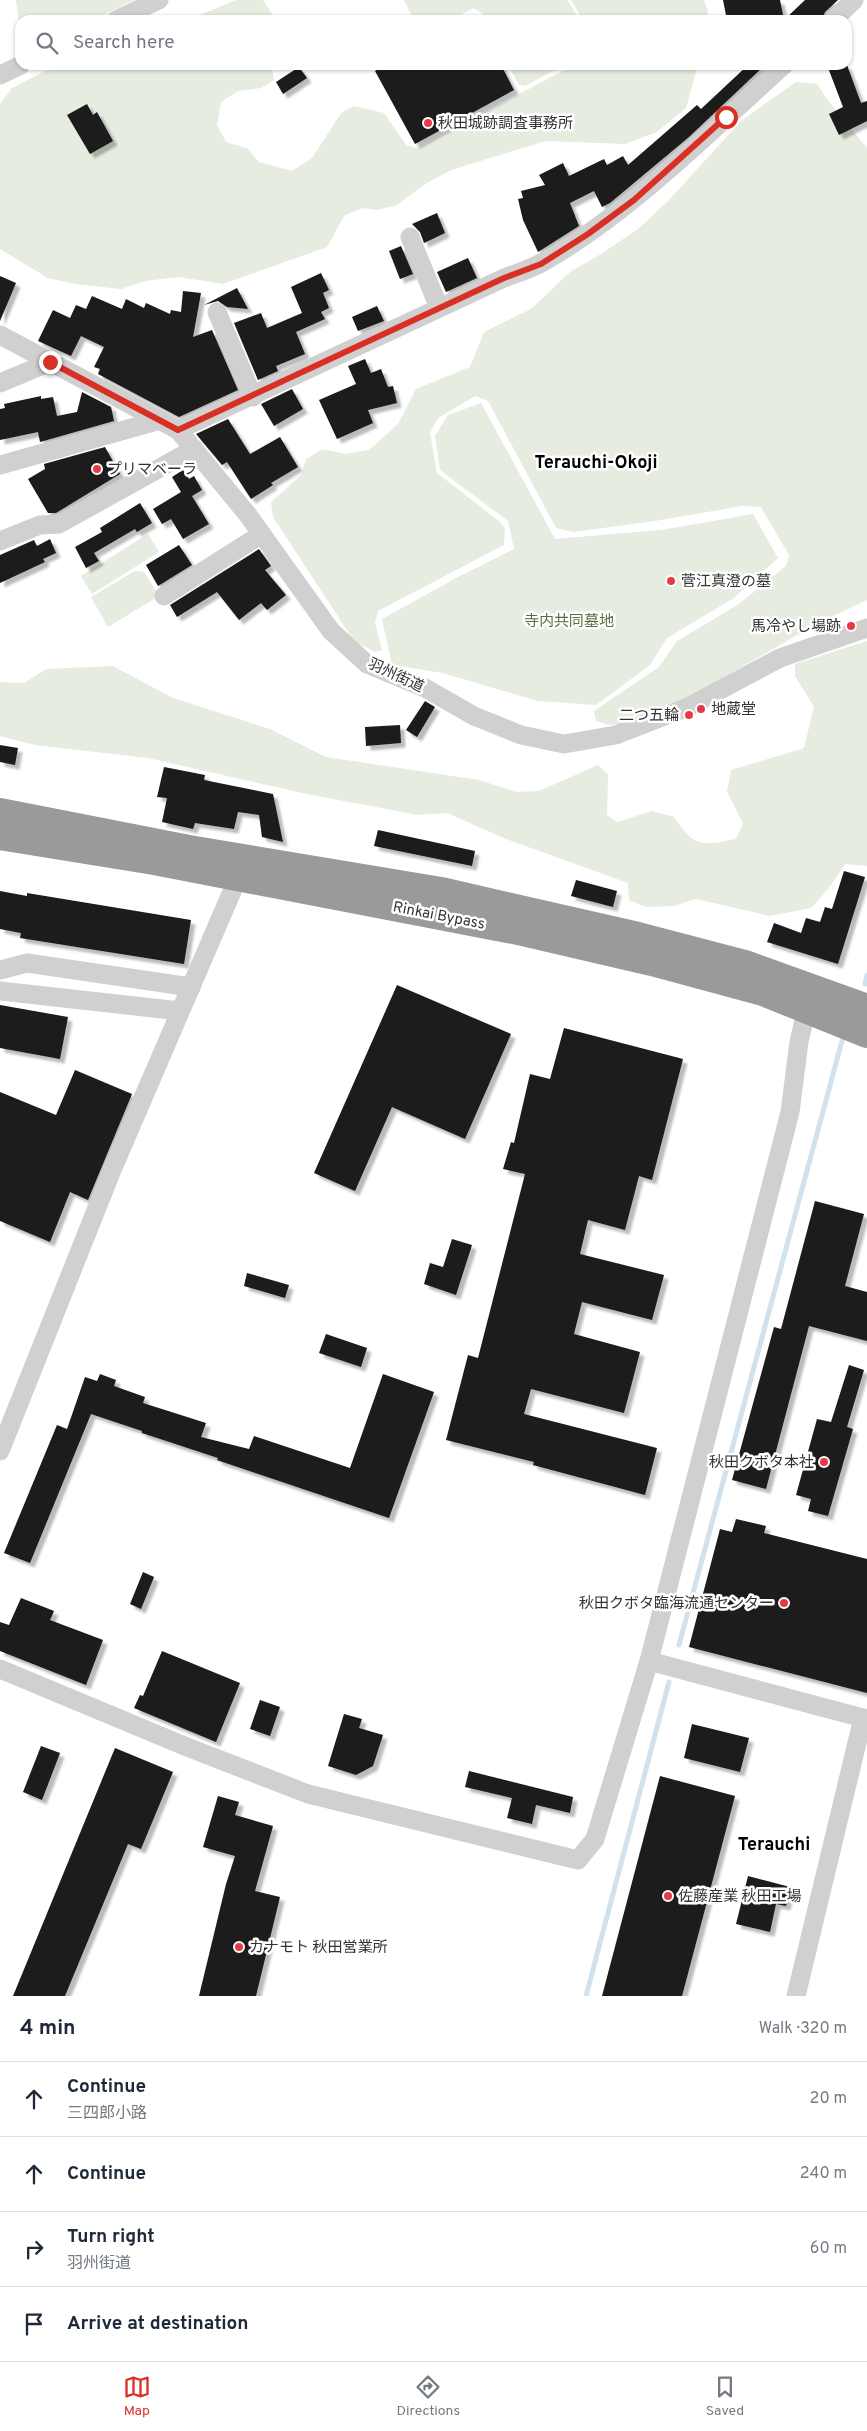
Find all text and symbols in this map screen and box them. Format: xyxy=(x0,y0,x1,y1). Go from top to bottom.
search box xyxy=(15,15,852,70)
icon: search xyxy=(33,29,61,57)
text: Search here xyxy=(73,31,175,55)
route start xyxy=(715,106,738,129)
place label: 秋田城跡調査事務所 xyxy=(438,115,573,134)
marker: 秋田城跡調査事務所 xyxy=(422,117,434,129)
route end xyxy=(39,351,62,374)
district label: Terauchi-Okoji xyxy=(534,452,658,475)
place label: プリマベーラ xyxy=(107,461,197,480)
marker: プリマベーラ xyxy=(91,463,103,475)
place label: 菅江真澄の墓 xyxy=(681,573,771,592)
marker: 菅江真澄の墓 xyxy=(665,575,677,587)
park label: 寺内共同墓地 xyxy=(524,613,614,632)
place label: 馬冷やし場跡 xyxy=(751,618,841,637)
marker: 馬冷やし場跡 xyxy=(845,620,857,632)
street label: 羽州街道 xyxy=(364,654,427,698)
place label: 地蔵堂 xyxy=(711,701,756,720)
marker: 地蔵堂 xyxy=(695,703,707,715)
place label: 二つ五輪 xyxy=(619,706,679,726)
marker: 二つ五輪 xyxy=(683,709,695,721)
street label: Rinkai Bypass xyxy=(391,898,486,935)
place label: 秋田クボタ本社 xyxy=(709,1454,814,1473)
marker: 秋田クボタ本社 xyxy=(818,1456,830,1468)
place label: 秋田クボタ臨海流通センター xyxy=(579,1595,774,1614)
marker: 秋田クボタ臨海流通センター xyxy=(778,1597,790,1609)
district label: Terauchi xyxy=(738,1834,810,1857)
place label: 佐藤産業 秋田工場 xyxy=(678,1888,802,1907)
marker: 佐藤産業 秋田工場 xyxy=(662,1890,674,1902)
place label: カナモト 秋田営業所 xyxy=(249,1939,388,1958)
marker: カナモト 秋田営業所 xyxy=(233,1941,245,1953)
text: 4 min xyxy=(20,2015,76,2042)
text: Walk · 320 m xyxy=(759,2019,847,2039)
text: Continue xyxy=(67,2075,146,2099)
icon: ahead xyxy=(20,2085,48,2113)
text: 20 m xyxy=(810,2089,847,2109)
text: 三四郎小路 xyxy=(67,2104,147,2124)
icon: ahead xyxy=(20,2160,48,2188)
text: Continue xyxy=(67,2162,146,2186)
text: 240 m xyxy=(800,2164,847,2184)
text: Turn right xyxy=(67,2225,155,2249)
icon: right xyxy=(20,2235,48,2263)
text: 60 m xyxy=(810,2239,847,2259)
text: 羽州街道 xyxy=(67,2254,131,2274)
icon: arrive xyxy=(20,2310,48,2338)
text: Arrive at destination xyxy=(67,2312,248,2336)
tab: Map xyxy=(123,2373,151,2420)
tab: Directions xyxy=(396,2373,460,2420)
tab: Saved xyxy=(706,2373,744,2420)

